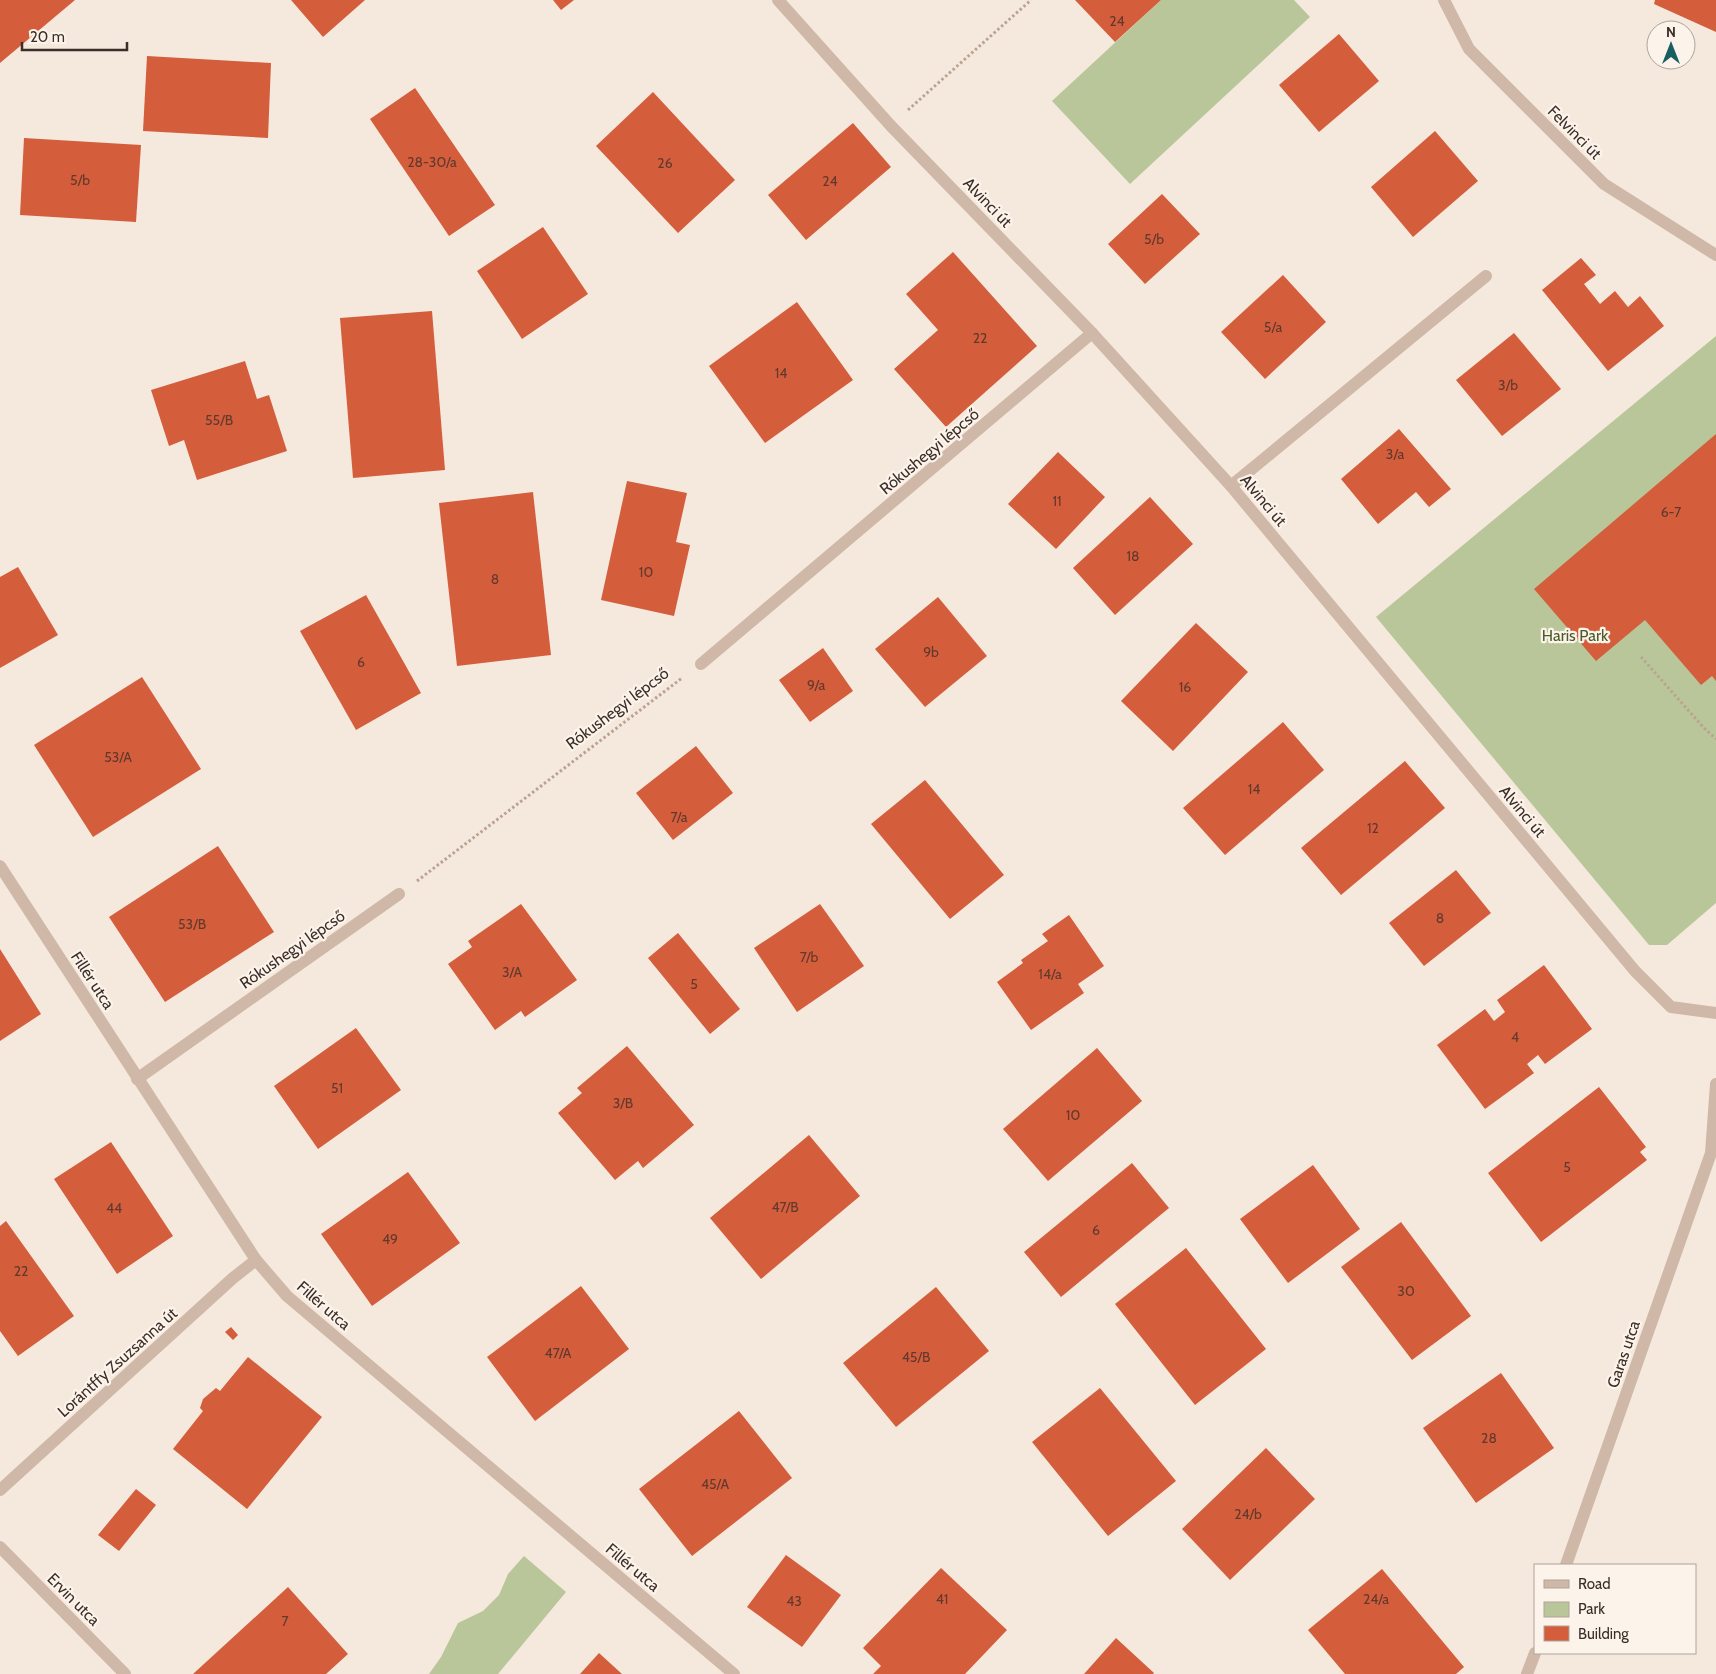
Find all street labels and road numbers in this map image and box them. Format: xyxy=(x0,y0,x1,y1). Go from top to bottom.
street label: Felvinci út xyxy=(1544,102,1606,163)
street label: Alvinci út xyxy=(959,174,1016,232)
street label: Rókushegyi lépcső xyxy=(876,404,983,498)
street label: Alvinci út xyxy=(1237,471,1291,531)
street label: Rókushegyi lépcső xyxy=(562,663,673,753)
street label: Alvinci út xyxy=(1496,782,1550,842)
street label: Rókushegyi lépcső xyxy=(236,906,349,993)
street label: Fillér utca xyxy=(67,948,118,1013)
street label: Fillér utca xyxy=(293,1277,355,1334)
street label: Lorántffy Zsuzsanna út xyxy=(54,1303,181,1421)
street label: Garas utca xyxy=(1603,1318,1644,1390)
street label: Fillér utca xyxy=(602,1539,664,1596)
street label: Ervin utca xyxy=(44,1569,104,1630)

